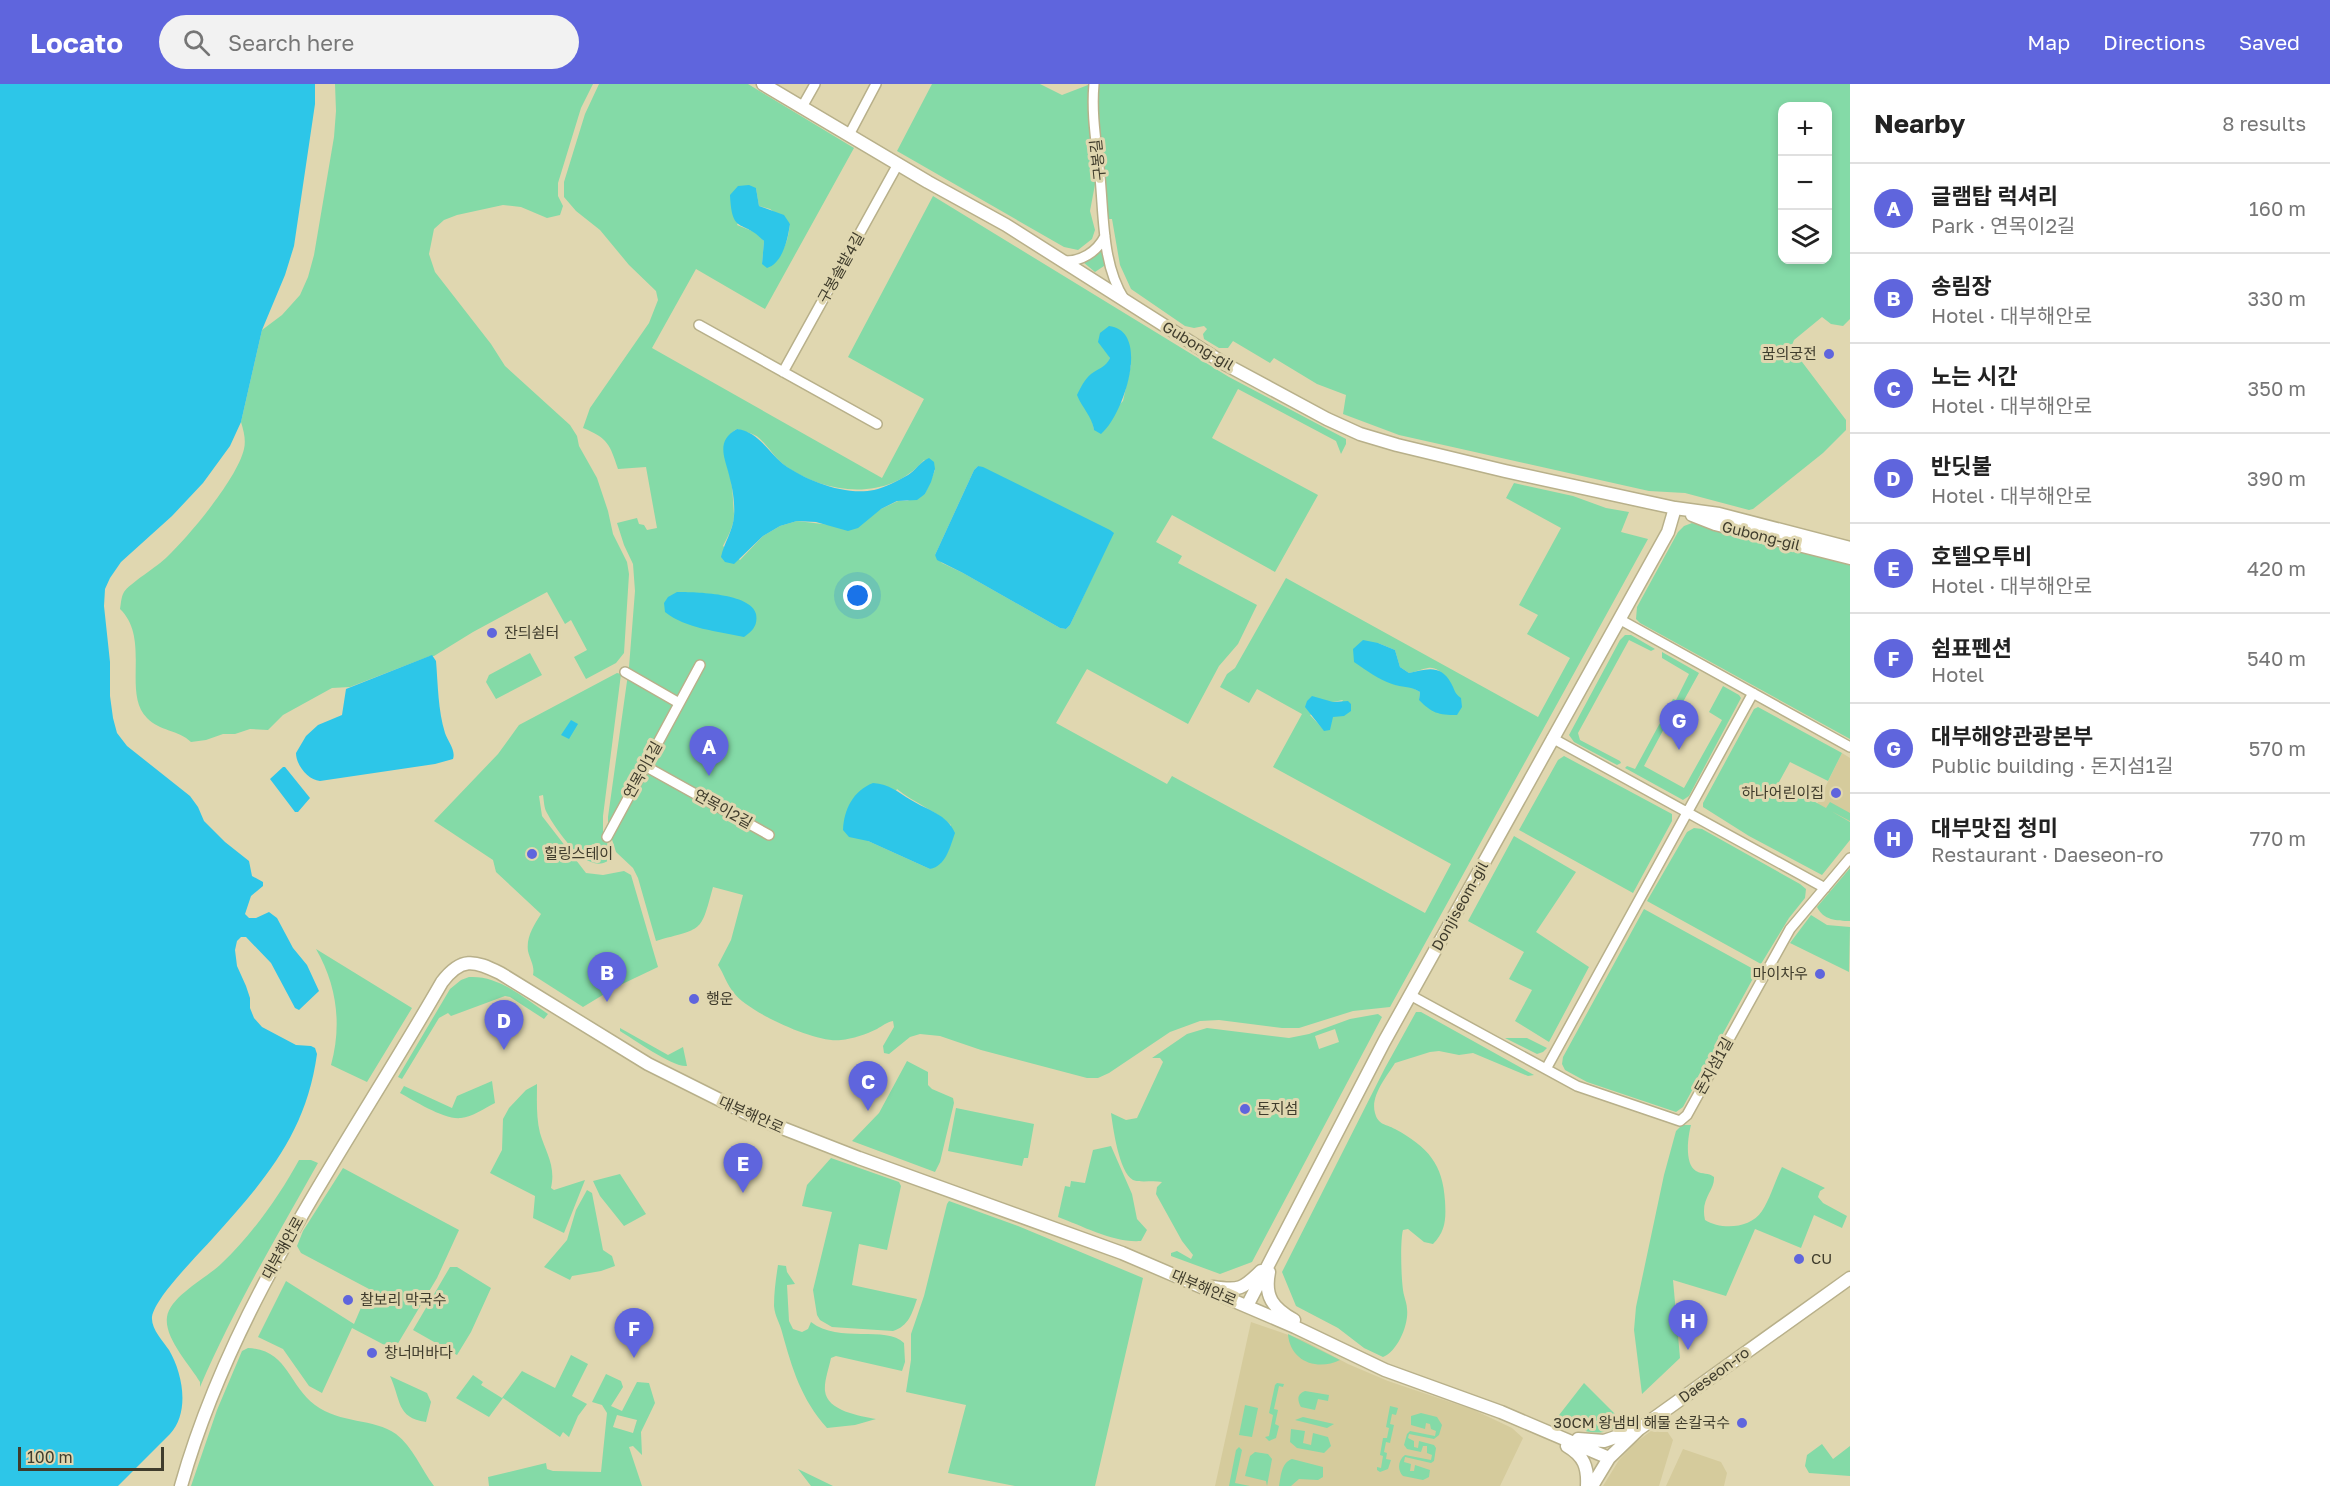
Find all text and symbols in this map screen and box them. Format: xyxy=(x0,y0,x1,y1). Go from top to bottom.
search box xyxy=(159,15,579,69)
text: Locato xyxy=(30,26,123,59)
icon: search xyxy=(180,26,213,59)
text: Search here xyxy=(228,29,354,56)
text: Map xyxy=(2027,29,2070,55)
text: Directions xyxy=(2103,29,2206,55)
text: Saved xyxy=(2239,29,2300,55)
map controls xyxy=(1778,102,1832,264)
button: + xyxy=(1778,102,1832,156)
text: Nearby xyxy=(1874,108,1965,139)
text: 8 results xyxy=(2222,111,2306,135)
street label: 구봉길 xyxy=(1086,139,1108,182)
button: − xyxy=(1778,156,1832,210)
text: 글램탑 럭셔리 xyxy=(1931,182,2058,209)
text: A xyxy=(1886,196,1901,220)
text: 160 m xyxy=(2249,196,2306,220)
button: layers xyxy=(1778,210,1832,264)
text: Park · 연목이2길 xyxy=(1931,213,2076,237)
street label: 구봉솔밭4길 xyxy=(813,229,867,306)
text: 송림장 xyxy=(1931,272,1992,299)
text: B xyxy=(1886,286,1901,310)
text: 330 m xyxy=(2248,286,2306,310)
text: Hotel · 대부해안로 xyxy=(1931,303,2092,327)
street label: Gubong-gil xyxy=(1160,317,1238,374)
place label: 꿈의궁전 xyxy=(1762,344,1817,362)
marker: 꿈의궁전 xyxy=(1822,347,1836,361)
text: 노는 시간 xyxy=(1931,362,2017,389)
text: C xyxy=(1886,376,1901,400)
text: 350 m xyxy=(2248,376,2306,400)
text: Hotel · 대부해안로 xyxy=(1931,393,2092,417)
text: 반딧불 xyxy=(1931,452,1992,479)
text: D xyxy=(1886,466,1901,490)
text: 390 m xyxy=(2247,466,2306,490)
text: Hotel · 대부해안로 xyxy=(1931,483,2092,507)
street label: Gubong-gil xyxy=(1720,517,1802,553)
text: 호텔오투비 xyxy=(1931,542,2032,569)
text: E xyxy=(1887,556,1900,580)
text: 420 m xyxy=(2247,556,2306,580)
text: Hotel · 대부해안로 xyxy=(1931,573,2092,597)
your location xyxy=(843,581,872,610)
place label: 잔듸쉼터 xyxy=(504,623,559,641)
marker: 잔듸쉼터 xyxy=(485,626,499,640)
text: 쉼표펜션 xyxy=(1931,634,2012,661)
text: F xyxy=(1888,646,1899,670)
text: 540 m xyxy=(2247,646,2306,670)
text: Hotel xyxy=(1931,662,1984,686)
pin: G xyxy=(1660,700,1698,750)
text: 대부해양관광본부 xyxy=(1931,722,2093,749)
pin: A xyxy=(690,726,728,776)
text: G xyxy=(1886,736,1901,760)
text: 570 m xyxy=(2249,736,2306,760)
street label: 연목이1길 xyxy=(619,738,665,801)
text: Public building · 돈지섬1길 xyxy=(1931,753,2174,777)
place label: 하나어린이집 xyxy=(1741,783,1824,801)
street label: 연목이2길 xyxy=(691,785,756,831)
marker: 하나어린이집 xyxy=(1829,786,1843,800)
text: 대부맛집 청미 xyxy=(1931,814,2058,841)
text: H xyxy=(1886,826,1901,850)
text: 770 m xyxy=(2250,826,2306,850)
text: Restaurant · Daeseon-ro xyxy=(1931,842,2164,866)
place label: 힐링스테이 xyxy=(544,844,613,862)
marker: 힐링스테이 xyxy=(525,847,539,861)
street label: Donjiseom-gil xyxy=(1427,857,1491,953)
pin: B xyxy=(588,952,626,1002)
place label: 마이차우 xyxy=(1753,964,1808,982)
marker: 마이차우 xyxy=(1813,967,1827,981)
place label: 행운 xyxy=(706,989,734,1007)
marker: 행운 xyxy=(687,992,701,1006)
pin: D xyxy=(484,1000,524,1050)
street label: 돈지섬1길 xyxy=(1690,1034,1736,1097)
pin: C xyxy=(848,1062,888,1111)
street label: 대부해안로 xyxy=(716,1092,787,1136)
place label: 돈지섬 xyxy=(1257,1099,1298,1117)
marker: 돈지섬 xyxy=(1238,1102,1252,1116)
pin: E xyxy=(724,1144,762,1193)
street label: 대부해안로 xyxy=(258,1213,307,1282)
place label: CU xyxy=(1811,1249,1832,1267)
marker: CU xyxy=(1792,1252,1806,1266)
street label: 대부해안로 xyxy=(1169,1265,1240,1309)
place label: 찰보리 막국수 xyxy=(360,1290,447,1308)
marker: 찰보리 막국수 xyxy=(341,1293,355,1307)
pin: H xyxy=(1668,1300,1708,1350)
pin: F xyxy=(614,1308,654,1358)
place label: 창너머바다 xyxy=(384,1343,453,1361)
street label: Daeseon-ro xyxy=(1675,1343,1752,1406)
marker: 창너머바다 xyxy=(365,1346,379,1360)
place label: 30CM 왕냄비 해물 손칼국수 xyxy=(1553,1413,1730,1431)
marker: 30CM 왕냄비 해물 손칼국수 xyxy=(1735,1416,1749,1430)
scale bar xyxy=(18,1444,164,1472)
text: 100 m xyxy=(27,1447,73,1467)

